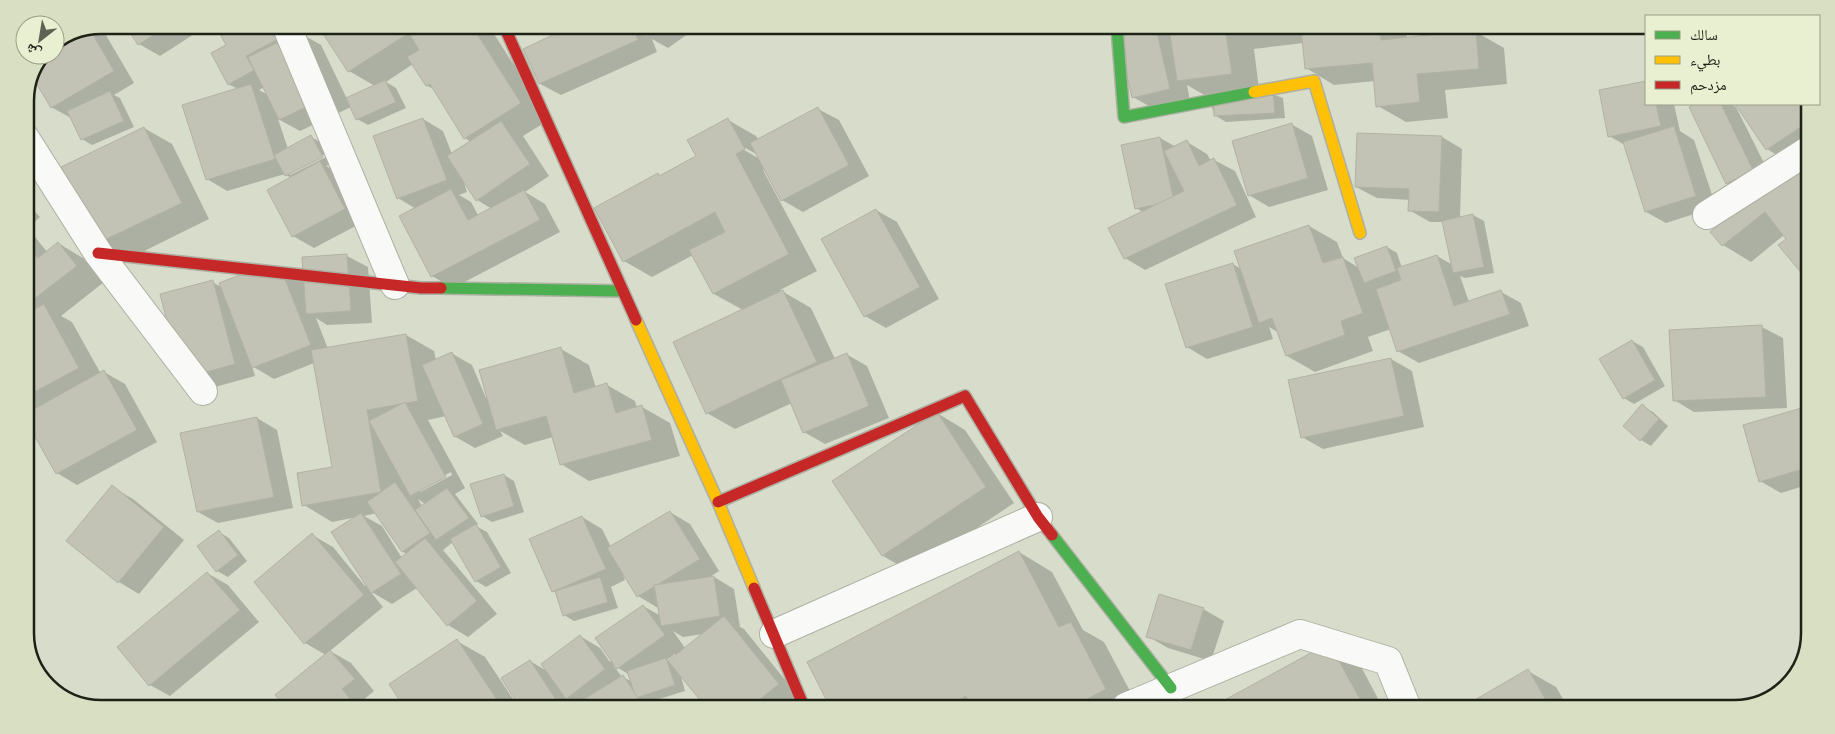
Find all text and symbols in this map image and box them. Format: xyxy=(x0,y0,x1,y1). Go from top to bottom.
north arrow xyxy=(15,15,65,65)
legend xyxy=(1645,15,1820,105)
text: سالك xyxy=(1690,24,1718,44)
text: ش xyxy=(22,40,44,64)
text: بطيء xyxy=(1690,49,1720,72)
text: مزدحم xyxy=(1690,74,1727,95)

